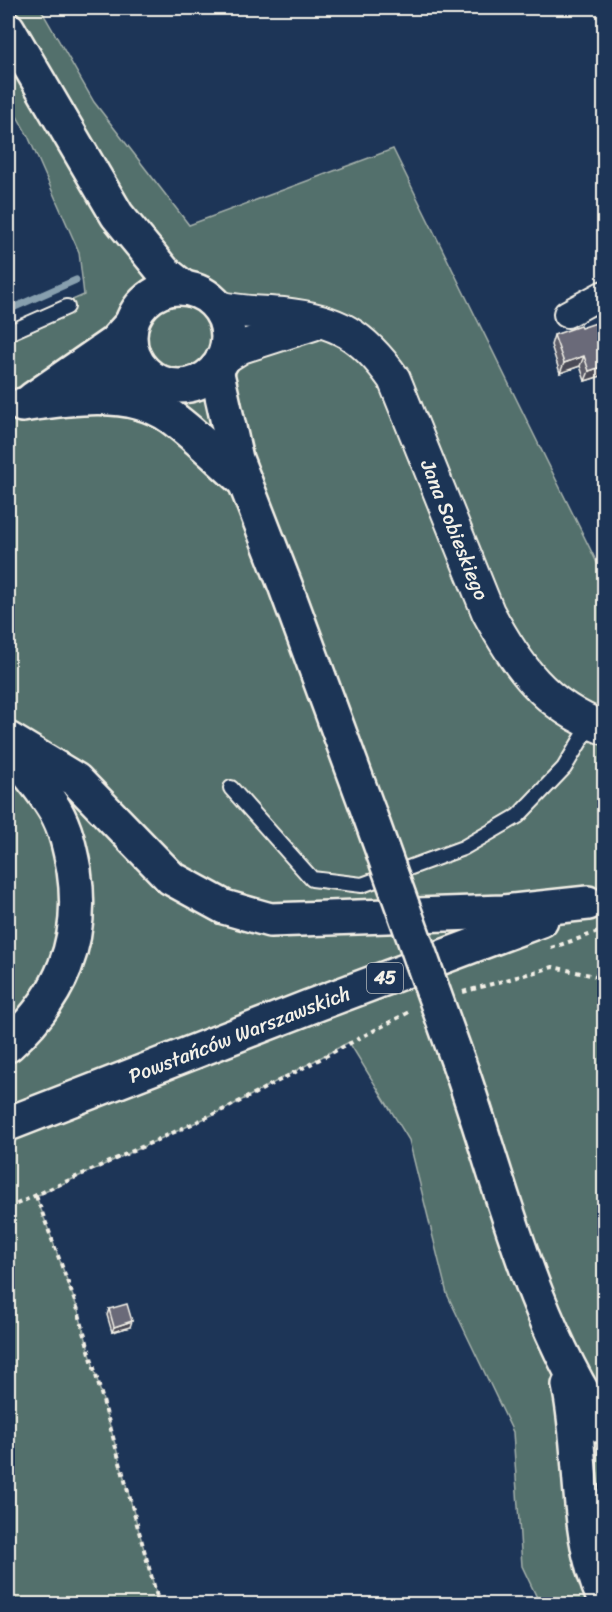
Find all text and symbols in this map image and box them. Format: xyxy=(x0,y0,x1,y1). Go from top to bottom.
street label: Jana Sobieskiego xyxy=(410,453,499,606)
road number: 45 xyxy=(367,963,403,993)
street label: Powstańców Warszawskich xyxy=(123,976,355,1094)

